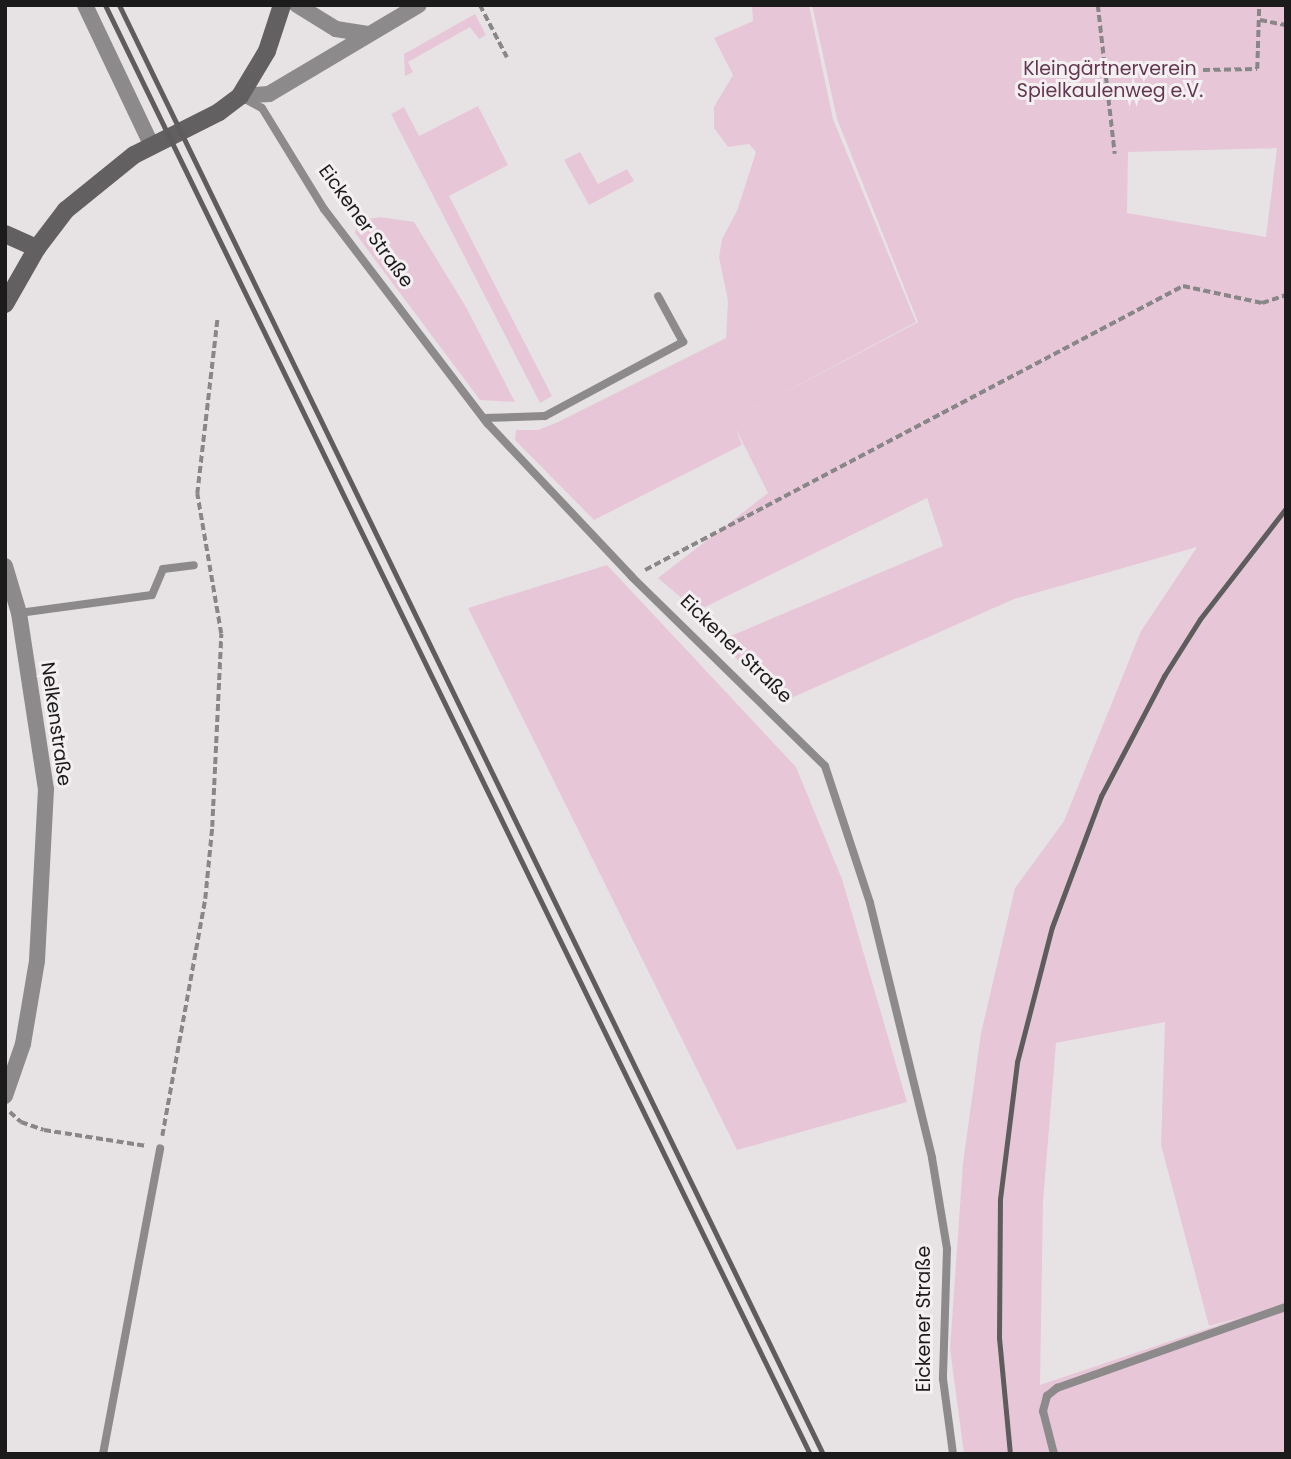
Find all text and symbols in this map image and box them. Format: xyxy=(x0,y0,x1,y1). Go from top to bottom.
park label: Kleingärtnerverein Spielkaulenweg e.V. xyxy=(1017,58,1203,102)
street label: Eickener Straße xyxy=(314,160,418,292)
street label: Eickener Straße xyxy=(675,590,797,708)
street label: Nelkenstraße xyxy=(36,661,76,787)
street label: Eickener Straße xyxy=(913,1246,935,1392)

